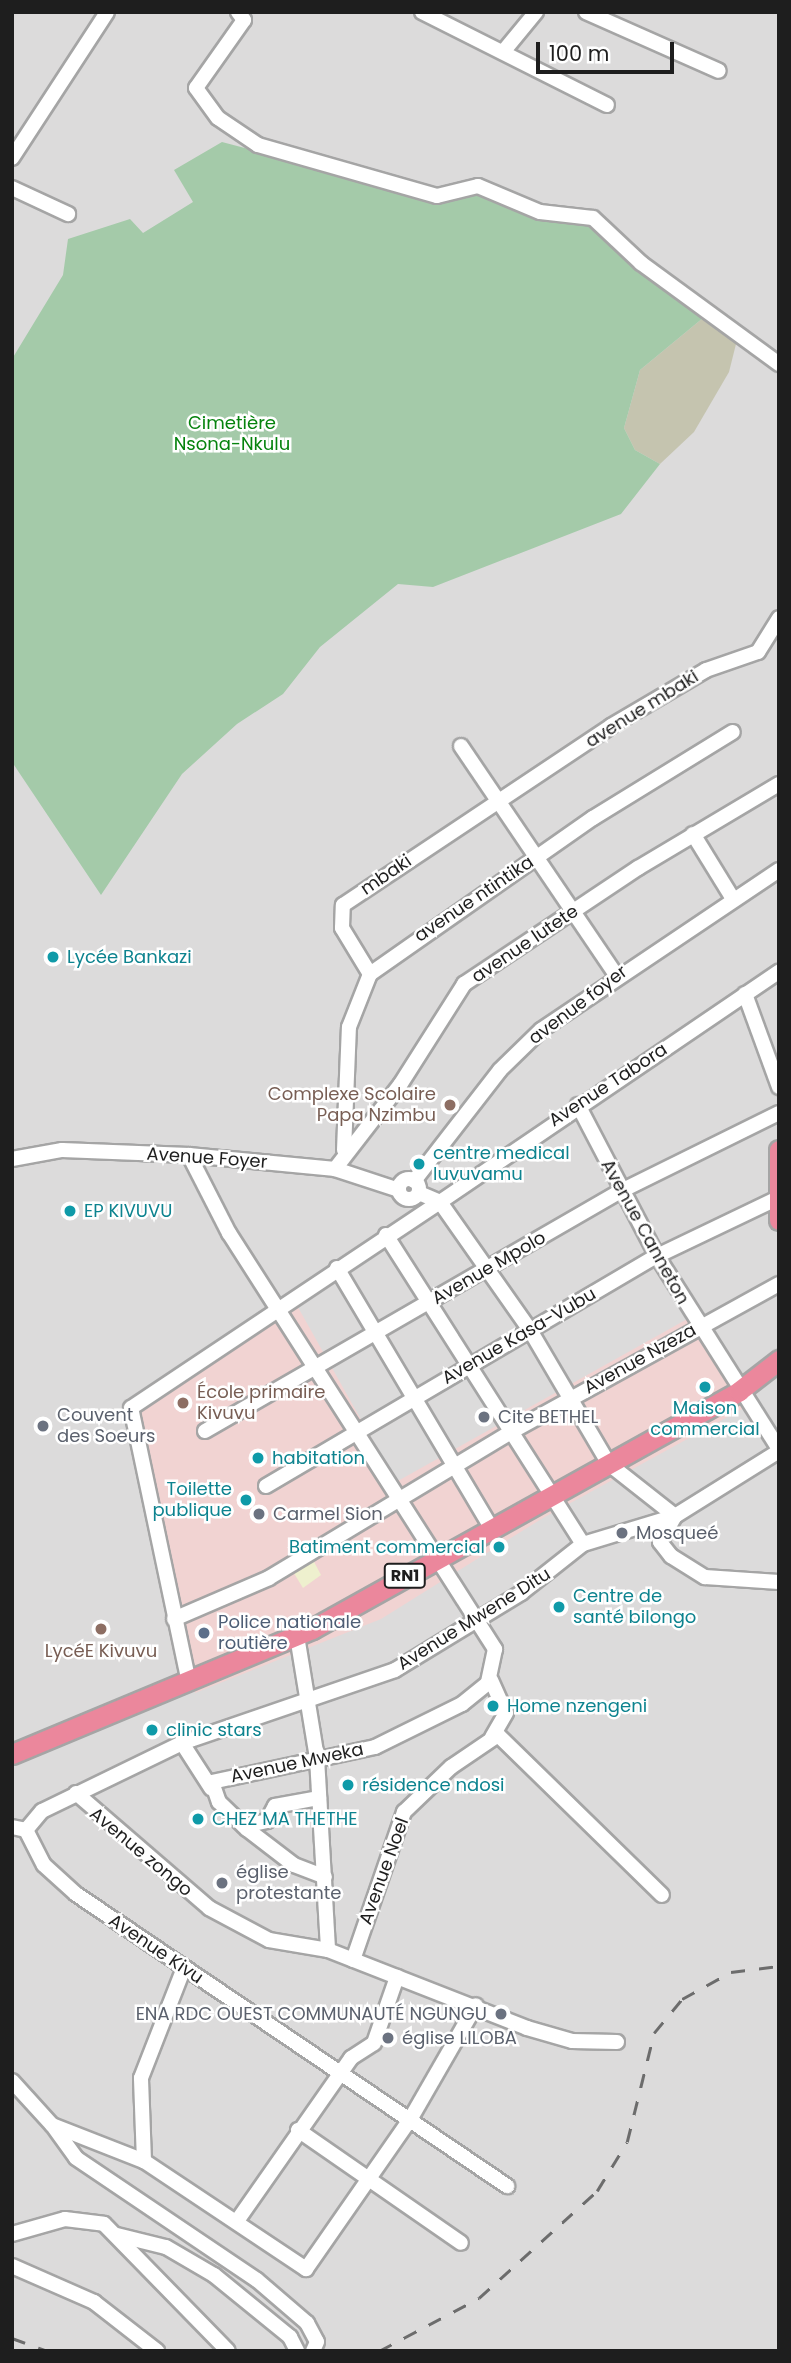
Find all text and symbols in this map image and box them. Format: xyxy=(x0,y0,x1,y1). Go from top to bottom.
scale bar xyxy=(539,28,677,72)
text: 100 m xyxy=(549,39,609,68)
park label: Cimetière Nsona-Nkulu xyxy=(174,413,290,456)
street label: avenue mbaki xyxy=(582,666,702,752)
street label: mbaki xyxy=(357,850,415,900)
street label: avenue ntintika xyxy=(410,851,538,947)
street label: avenue lutete xyxy=(468,900,582,988)
place label: Lycée Bankazi xyxy=(67,946,192,968)
marker: Lycée Bankazi xyxy=(45,949,61,965)
street label: avenue foyer xyxy=(524,961,632,1049)
street label: Avenue Tabora xyxy=(545,1039,671,1131)
place label: Complexe Scolaire Papa Nzimbu xyxy=(268,1084,436,1126)
marker: Complexe Scolaire Papa Nzimbu xyxy=(442,1097,458,1113)
street label: Avenue Foyer xyxy=(146,1143,268,1173)
place label: centre medical luvuvamu xyxy=(433,1143,570,1186)
marker: centre medical luvuvamu xyxy=(411,1156,427,1172)
street label: Avenue Canneton xyxy=(596,1156,694,1308)
place label: EP KIVUVU xyxy=(84,1200,172,1222)
marker: EP KIVUVU xyxy=(62,1203,78,1219)
street label: Avenue Mpolo xyxy=(428,1227,550,1309)
street label: Avenue Kasa-Vubu xyxy=(438,1283,600,1389)
street label: Avenue Nzeza xyxy=(580,1319,700,1399)
marker: Maison commercial xyxy=(697,1379,713,1395)
place label: École primaire Kivuvu xyxy=(197,1382,325,1424)
marker: École primaire Kivuvu xyxy=(175,1395,191,1411)
place label: Maison commercial xyxy=(650,1398,760,1440)
place label: Couvent des Soeurs xyxy=(57,1405,155,1448)
place label: Cite BETHEL xyxy=(498,1406,598,1428)
marker: Cite BETHEL xyxy=(476,1409,492,1425)
marker: Couvent des Soeurs xyxy=(35,1418,51,1434)
place label: habitation xyxy=(272,1447,365,1469)
marker: habitation xyxy=(250,1450,266,1466)
place label: Toilette publique xyxy=(152,1479,232,1522)
marker: Toilette publique xyxy=(238,1492,254,1508)
place label: Carmel Sion xyxy=(273,1503,383,1525)
marker: Carmel Sion xyxy=(251,1506,267,1522)
place label: Mosqueé xyxy=(636,1522,718,1544)
marker: Mosqueé xyxy=(614,1525,630,1541)
place label: Batiment commercial xyxy=(289,1536,485,1558)
marker: Batiment commercial xyxy=(491,1539,507,1555)
street label: Avenue Mwene Ditu xyxy=(393,1563,555,1675)
road number: RN1 xyxy=(382,1564,428,1588)
place label: Centre de santé bilongo xyxy=(573,1586,696,1628)
marker: Centre de santé bilongo xyxy=(551,1599,567,1615)
place label: Police nationale routière xyxy=(218,1612,361,1654)
marker: LycéE Kivuvu xyxy=(93,1621,109,1637)
marker: Police nationale routière xyxy=(196,1625,212,1641)
place label: LycéE Kivuvu xyxy=(45,1640,157,1662)
place label: Home nzengeni xyxy=(507,1695,647,1717)
marker: Home nzengeni xyxy=(485,1698,501,1714)
place label: clinic stars xyxy=(166,1719,262,1741)
marker: clinic stars xyxy=(144,1722,160,1738)
street label: Avenue Mweka xyxy=(229,1738,365,1788)
place label: résidence ndosi xyxy=(362,1774,504,1796)
marker: résidence ndosi xyxy=(340,1777,356,1793)
street label: Avenue zongo xyxy=(85,1803,197,1901)
place label: CHEZ MA THETHE xyxy=(212,1808,357,1830)
marker: CHEZ MA THETHE xyxy=(190,1811,206,1827)
street label: Avenue Noel xyxy=(355,1815,413,1927)
place label: église protestante xyxy=(236,1862,341,1904)
marker: église protestante xyxy=(214,1875,230,1891)
street label: Avenue Kivu xyxy=(105,1910,207,1988)
place label: ENA RDC OUEST COMMUNAUTÉ NGUNGU xyxy=(136,2003,487,2025)
marker: ENA RDC OUEST COMMUNAUTÉ NGUNGU xyxy=(493,2006,509,2022)
place label: église LILOBA xyxy=(402,2027,517,2049)
marker: église LILOBA xyxy=(380,2030,396,2046)

